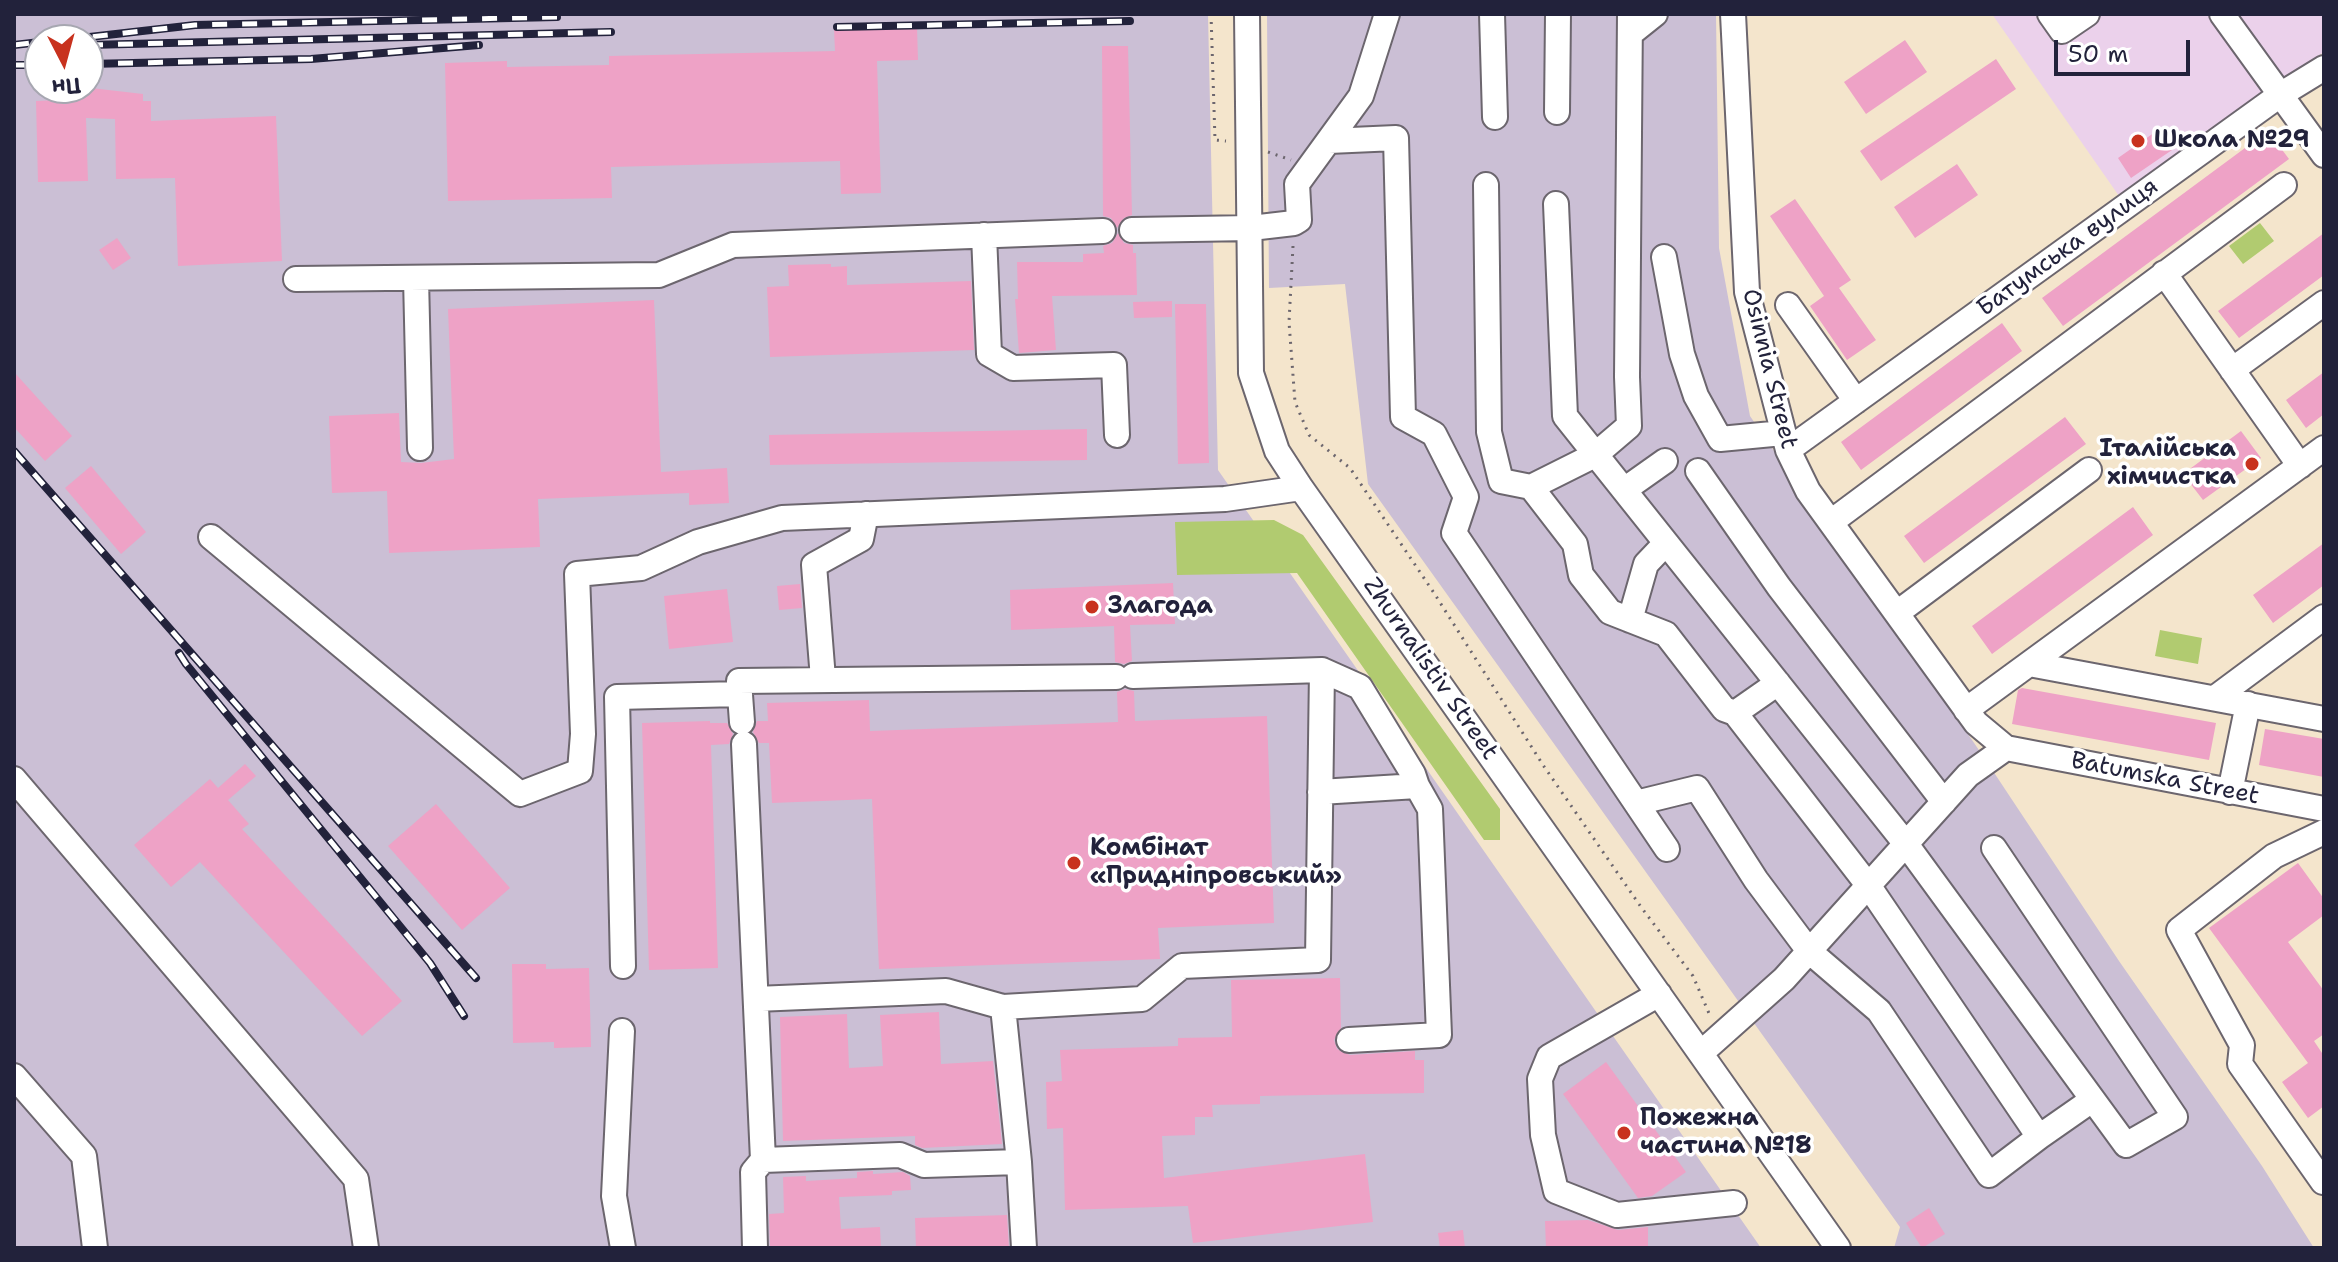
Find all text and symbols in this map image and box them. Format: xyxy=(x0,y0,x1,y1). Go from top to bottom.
north arrow xyxy=(24,24,104,104)
scale bar xyxy=(2058,24,2194,74)
text: 50 m xyxy=(2068,38,2128,70)
text: Пн xyxy=(50,70,82,102)
place label: Школа №29 xyxy=(2154,127,2309,155)
marker: Школа №29 xyxy=(2129,132,2147,150)
street label: Батумська вулиця xyxy=(1972,173,2164,323)
street label: Osinnia Street xyxy=(1735,286,1803,452)
place label: Італійська хімчистка xyxy=(2099,436,2236,492)
marker: Італійська хімчистка xyxy=(2243,455,2261,473)
street label: Zhurnalistiv Street xyxy=(1356,572,1504,766)
place label: Злагода xyxy=(1108,593,1213,621)
marker: Злагода xyxy=(1083,598,1101,616)
street label: Batumska Street xyxy=(2068,747,2262,811)
place label: Комбінат «Придніпровський» xyxy=(1090,835,1342,891)
marker: Комбінат «Придніпровський» xyxy=(1065,854,1083,872)
place label: Пожежна частина №18 xyxy=(1640,1105,1812,1161)
marker: Пожежна частина №18 xyxy=(1615,1124,1633,1142)

